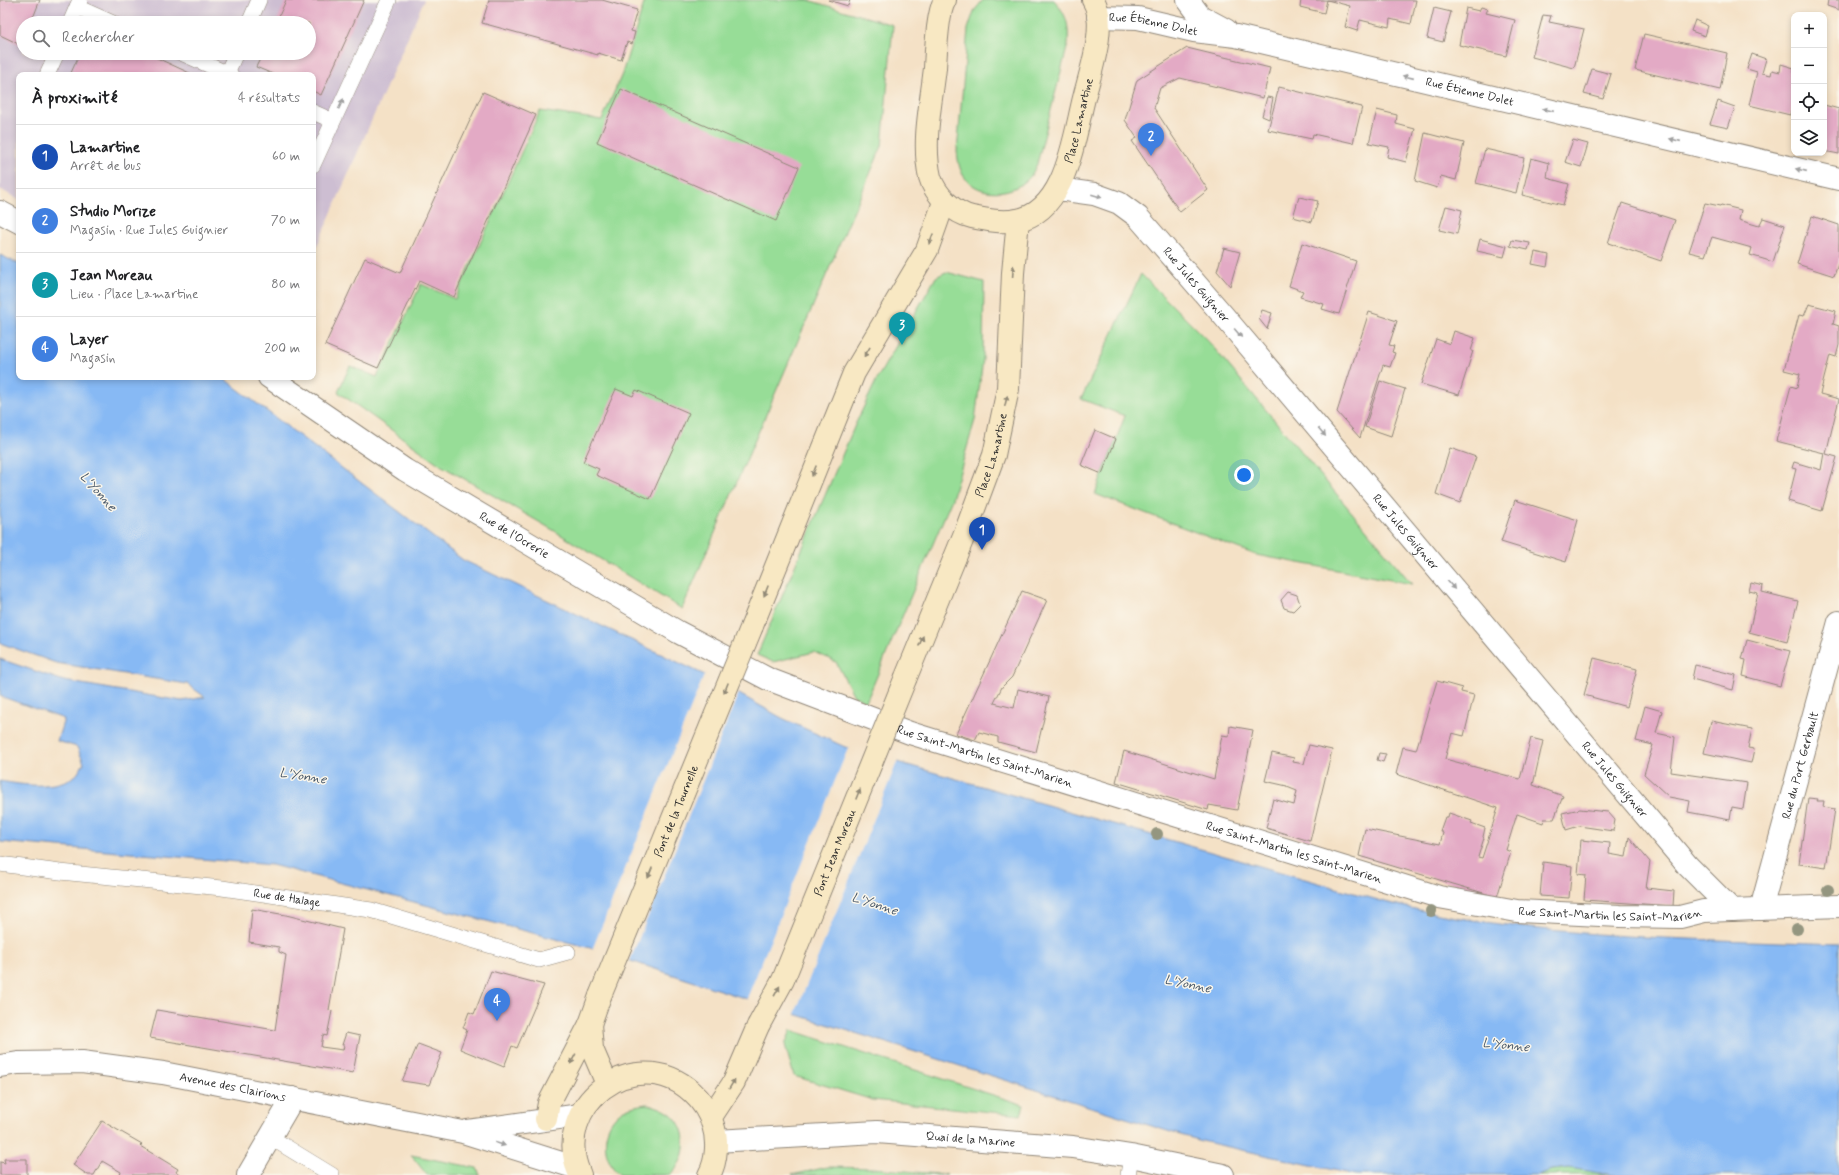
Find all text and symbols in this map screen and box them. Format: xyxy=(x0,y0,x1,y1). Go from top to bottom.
street label: Rue Étienne Dolet xyxy=(1109,10,1199,40)
map controls xyxy=(1791,12,1827,156)
button: + xyxy=(1791,12,1827,48)
search box xyxy=(16,16,316,60)
icon: search xyxy=(30,27,52,49)
text: Rechercher xyxy=(62,28,135,48)
button: − xyxy=(1791,48,1827,84)
one-way arrow xyxy=(1402,73,1414,79)
street label: Rue Étienne Dolet xyxy=(1424,74,1516,111)
street label: Place Lamartine xyxy=(1061,76,1098,165)
button: locate xyxy=(1791,84,1827,120)
text: À proximité xyxy=(32,87,117,109)
text: 4 résultats xyxy=(238,90,300,107)
one-way arrow xyxy=(338,98,344,110)
one-way arrow xyxy=(1542,106,1554,112)
button: layers xyxy=(1791,120,1827,156)
pin: 2 xyxy=(1138,123,1164,156)
one-way arrow xyxy=(1668,136,1681,142)
text: Lamartine xyxy=(70,138,140,158)
text: 1 xyxy=(42,148,48,165)
text: 60 m xyxy=(272,148,300,165)
text: Arrêt de bus xyxy=(70,158,141,175)
one-way arrow xyxy=(1795,166,1807,172)
one-way arrow xyxy=(1091,193,1103,199)
text: Studio Morize xyxy=(70,202,156,222)
text: 2 xyxy=(42,212,48,229)
text: 70 m xyxy=(271,212,300,229)
text: Magasin · Rue Jules Guignier xyxy=(70,222,228,239)
one-way arrow xyxy=(928,234,934,246)
street label: Rue Jules Guignier xyxy=(1159,244,1233,326)
one-way arrow xyxy=(1009,265,1016,277)
text: Jean Moreau xyxy=(70,266,153,286)
text: 3 xyxy=(42,276,48,293)
text: 80 m xyxy=(271,276,300,293)
text: Lieu · Place Lamartine xyxy=(70,286,198,303)
pin: 3 xyxy=(889,312,915,345)
one-way arrow xyxy=(1234,327,1243,338)
text: Layer xyxy=(70,330,108,350)
text: 4 xyxy=(41,340,49,357)
text: 200 m xyxy=(265,340,300,357)
one-way arrow xyxy=(863,346,870,358)
text: Magasin xyxy=(70,350,115,367)
one-way arrow xyxy=(1003,394,1009,407)
street label: Place Lamartine xyxy=(972,412,1012,500)
one-way arrow xyxy=(1317,427,1326,437)
one-way arrow xyxy=(811,465,817,477)
your location xyxy=(1234,465,1254,485)
water label: L'Yonne xyxy=(76,469,121,516)
street label: Rue Jules Guignier xyxy=(1368,491,1442,574)
street label: Rue de l'Ocrerie xyxy=(476,509,552,563)
pin: 1 xyxy=(969,517,995,550)
one-way arrow xyxy=(1446,580,1455,590)
one-way arrow xyxy=(762,586,768,598)
one-way arrow xyxy=(918,635,924,647)
one-way arrow xyxy=(723,682,729,694)
street label: Rue du Port Gerbault xyxy=(1779,710,1823,821)
street label: Rue Saint-Martin les Saint-Marien xyxy=(894,722,1075,792)
street label: Rue Jules Guignier xyxy=(1577,739,1651,822)
street label: Pont de la Tournelle xyxy=(651,763,703,860)
water label: L'Yonne xyxy=(278,764,328,789)
one-way arrow xyxy=(856,787,862,799)
street label: Pont Jean Moreau xyxy=(811,807,861,899)
street label: Rue Saint-Martin les Saint-Marien xyxy=(1204,818,1385,888)
one-way arrow xyxy=(647,867,653,879)
street label: Rue de Halage xyxy=(252,886,322,911)
water label: L'Yonne xyxy=(850,889,901,920)
street label: Rue Saint-Martin les Saint-Marien xyxy=(1518,904,1704,926)
water label: L'Yonne xyxy=(1163,971,1214,998)
one-way arrow xyxy=(773,986,780,997)
pin: 4 xyxy=(484,988,510,1021)
water label: L'Yonne xyxy=(1482,1035,1531,1057)
one-way arrow xyxy=(570,1053,576,1064)
street label: Avenue des Clairions xyxy=(178,1069,288,1106)
one-way arrow xyxy=(729,1078,736,1090)
street label: Quai de la Marine xyxy=(925,1129,1016,1152)
one-way arrow xyxy=(494,1141,506,1147)

